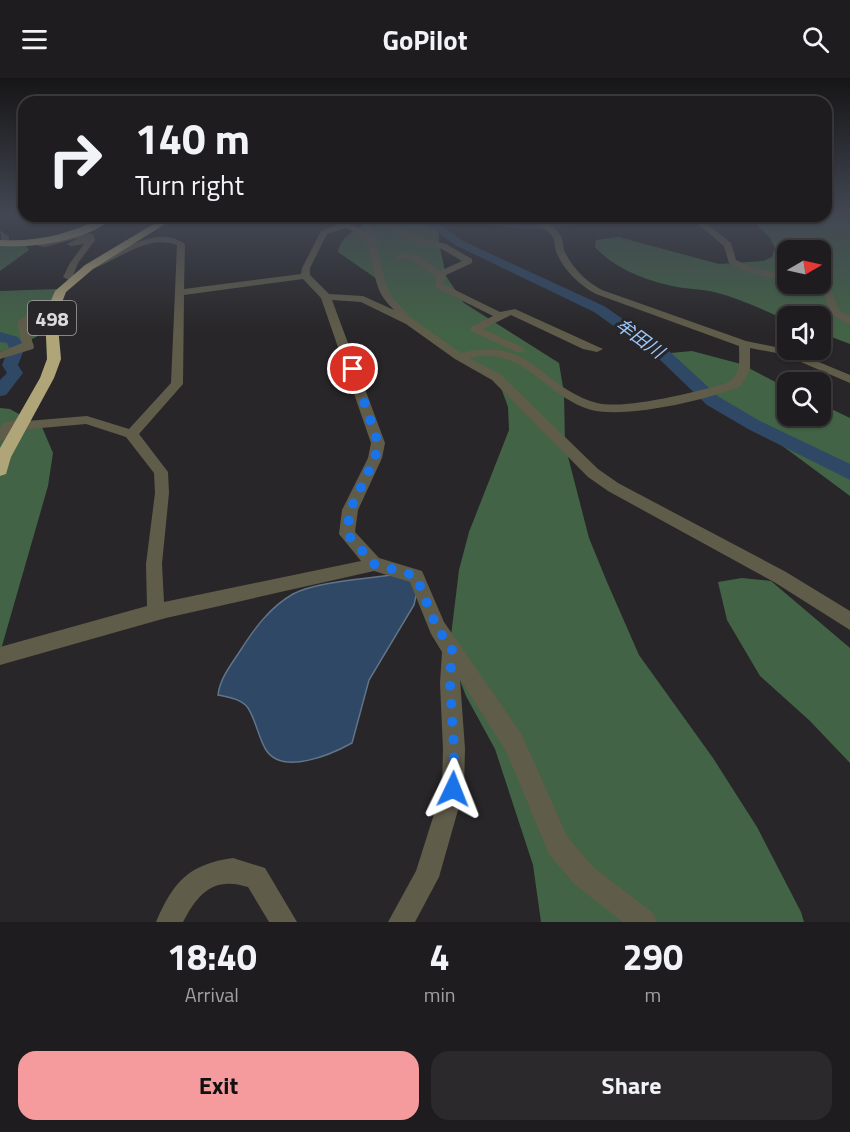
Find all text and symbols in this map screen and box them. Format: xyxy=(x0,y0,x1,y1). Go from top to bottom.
text: GoPilot xyxy=(382,19,468,60)
icon: menu xyxy=(18,23,51,56)
icon: search xyxy=(799,23,832,56)
text: 140 m xyxy=(135,106,250,170)
icon: right xyxy=(36,120,114,198)
text: Turn right xyxy=(135,164,244,205)
north arrow xyxy=(777,240,831,294)
map controls xyxy=(777,240,831,426)
road number: 498 xyxy=(28,301,76,335)
button: sound xyxy=(777,306,831,360)
water label: 牟田川 xyxy=(610,311,671,366)
pin xyxy=(327,343,378,394)
icon: arrive xyxy=(336,352,369,385)
button: search xyxy=(777,372,831,426)
position arrow xyxy=(421,757,485,821)
text: 18:40 xyxy=(167,929,257,984)
text: 4 xyxy=(430,929,450,984)
text: 290 xyxy=(623,929,683,984)
text: Arrival xyxy=(185,979,239,1010)
text: min xyxy=(424,979,456,1010)
text: m xyxy=(644,979,661,1010)
button: Exit xyxy=(18,1051,419,1120)
button: Share xyxy=(431,1051,832,1120)

